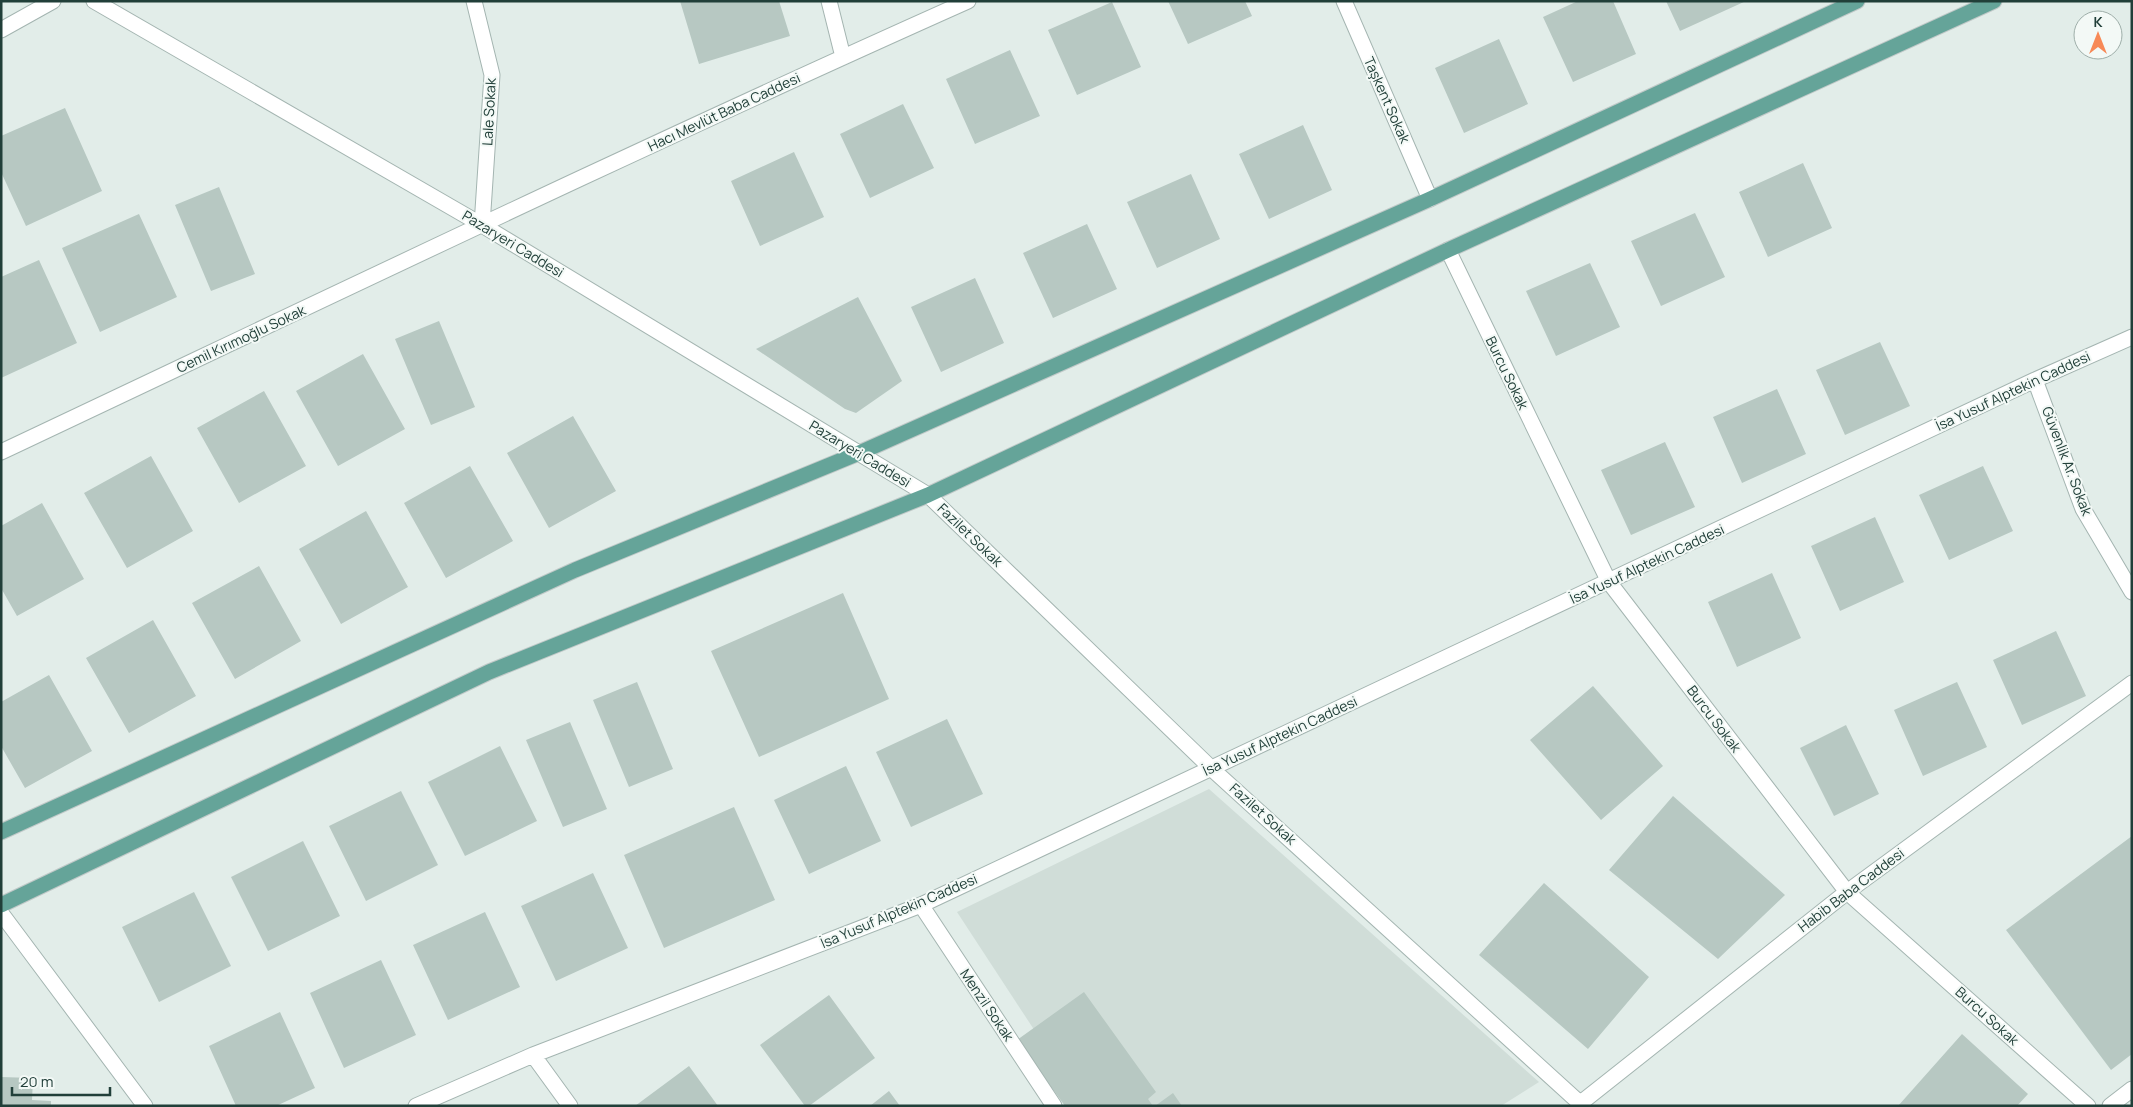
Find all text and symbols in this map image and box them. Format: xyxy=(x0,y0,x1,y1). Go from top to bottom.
north arrow xyxy=(2073,10,2123,60)
text: K xyxy=(2093,12,2103,31)
street label: Taşkent Sokak xyxy=(1360,54,1415,147)
street label: Hacı Mevlüt Baba Caddesi xyxy=(644,68,803,155)
street label: Lale Sokak xyxy=(477,77,500,146)
street label: Pazaryeri Caddesi xyxy=(459,206,568,281)
street label: Cemil Kırımoğlu Sokak xyxy=(173,300,309,377)
street label: Burcu Sokak xyxy=(1482,333,1534,414)
street label: İsa Yusuf Alptekin Caddesi xyxy=(1932,346,2093,435)
street label: Güvenlik Ar. Sokak xyxy=(2038,404,2097,519)
street label: Pazaryeri Caddesi xyxy=(806,416,915,491)
street label: Fazilet Sokak xyxy=(934,499,1008,571)
street label: İsa Yusuf Alptekin Caddesi xyxy=(1566,519,1727,608)
street label: Burcu Sokak xyxy=(1683,681,1746,757)
street label: İsa Yusuf Alptekin Caddesi xyxy=(1199,691,1360,780)
street label: Fazilet Sokak xyxy=(1226,779,1302,849)
street label: Habib Baba Caddesi xyxy=(1794,843,1908,936)
street label: İsa Yusuf Alptekin Caddesi xyxy=(817,869,980,952)
street label: Menzil Sokak xyxy=(956,965,1019,1045)
street label: Burcu Sokak xyxy=(1952,982,2024,1050)
scale bar xyxy=(12,1064,110,1096)
text: 20 m xyxy=(20,1071,53,1092)

